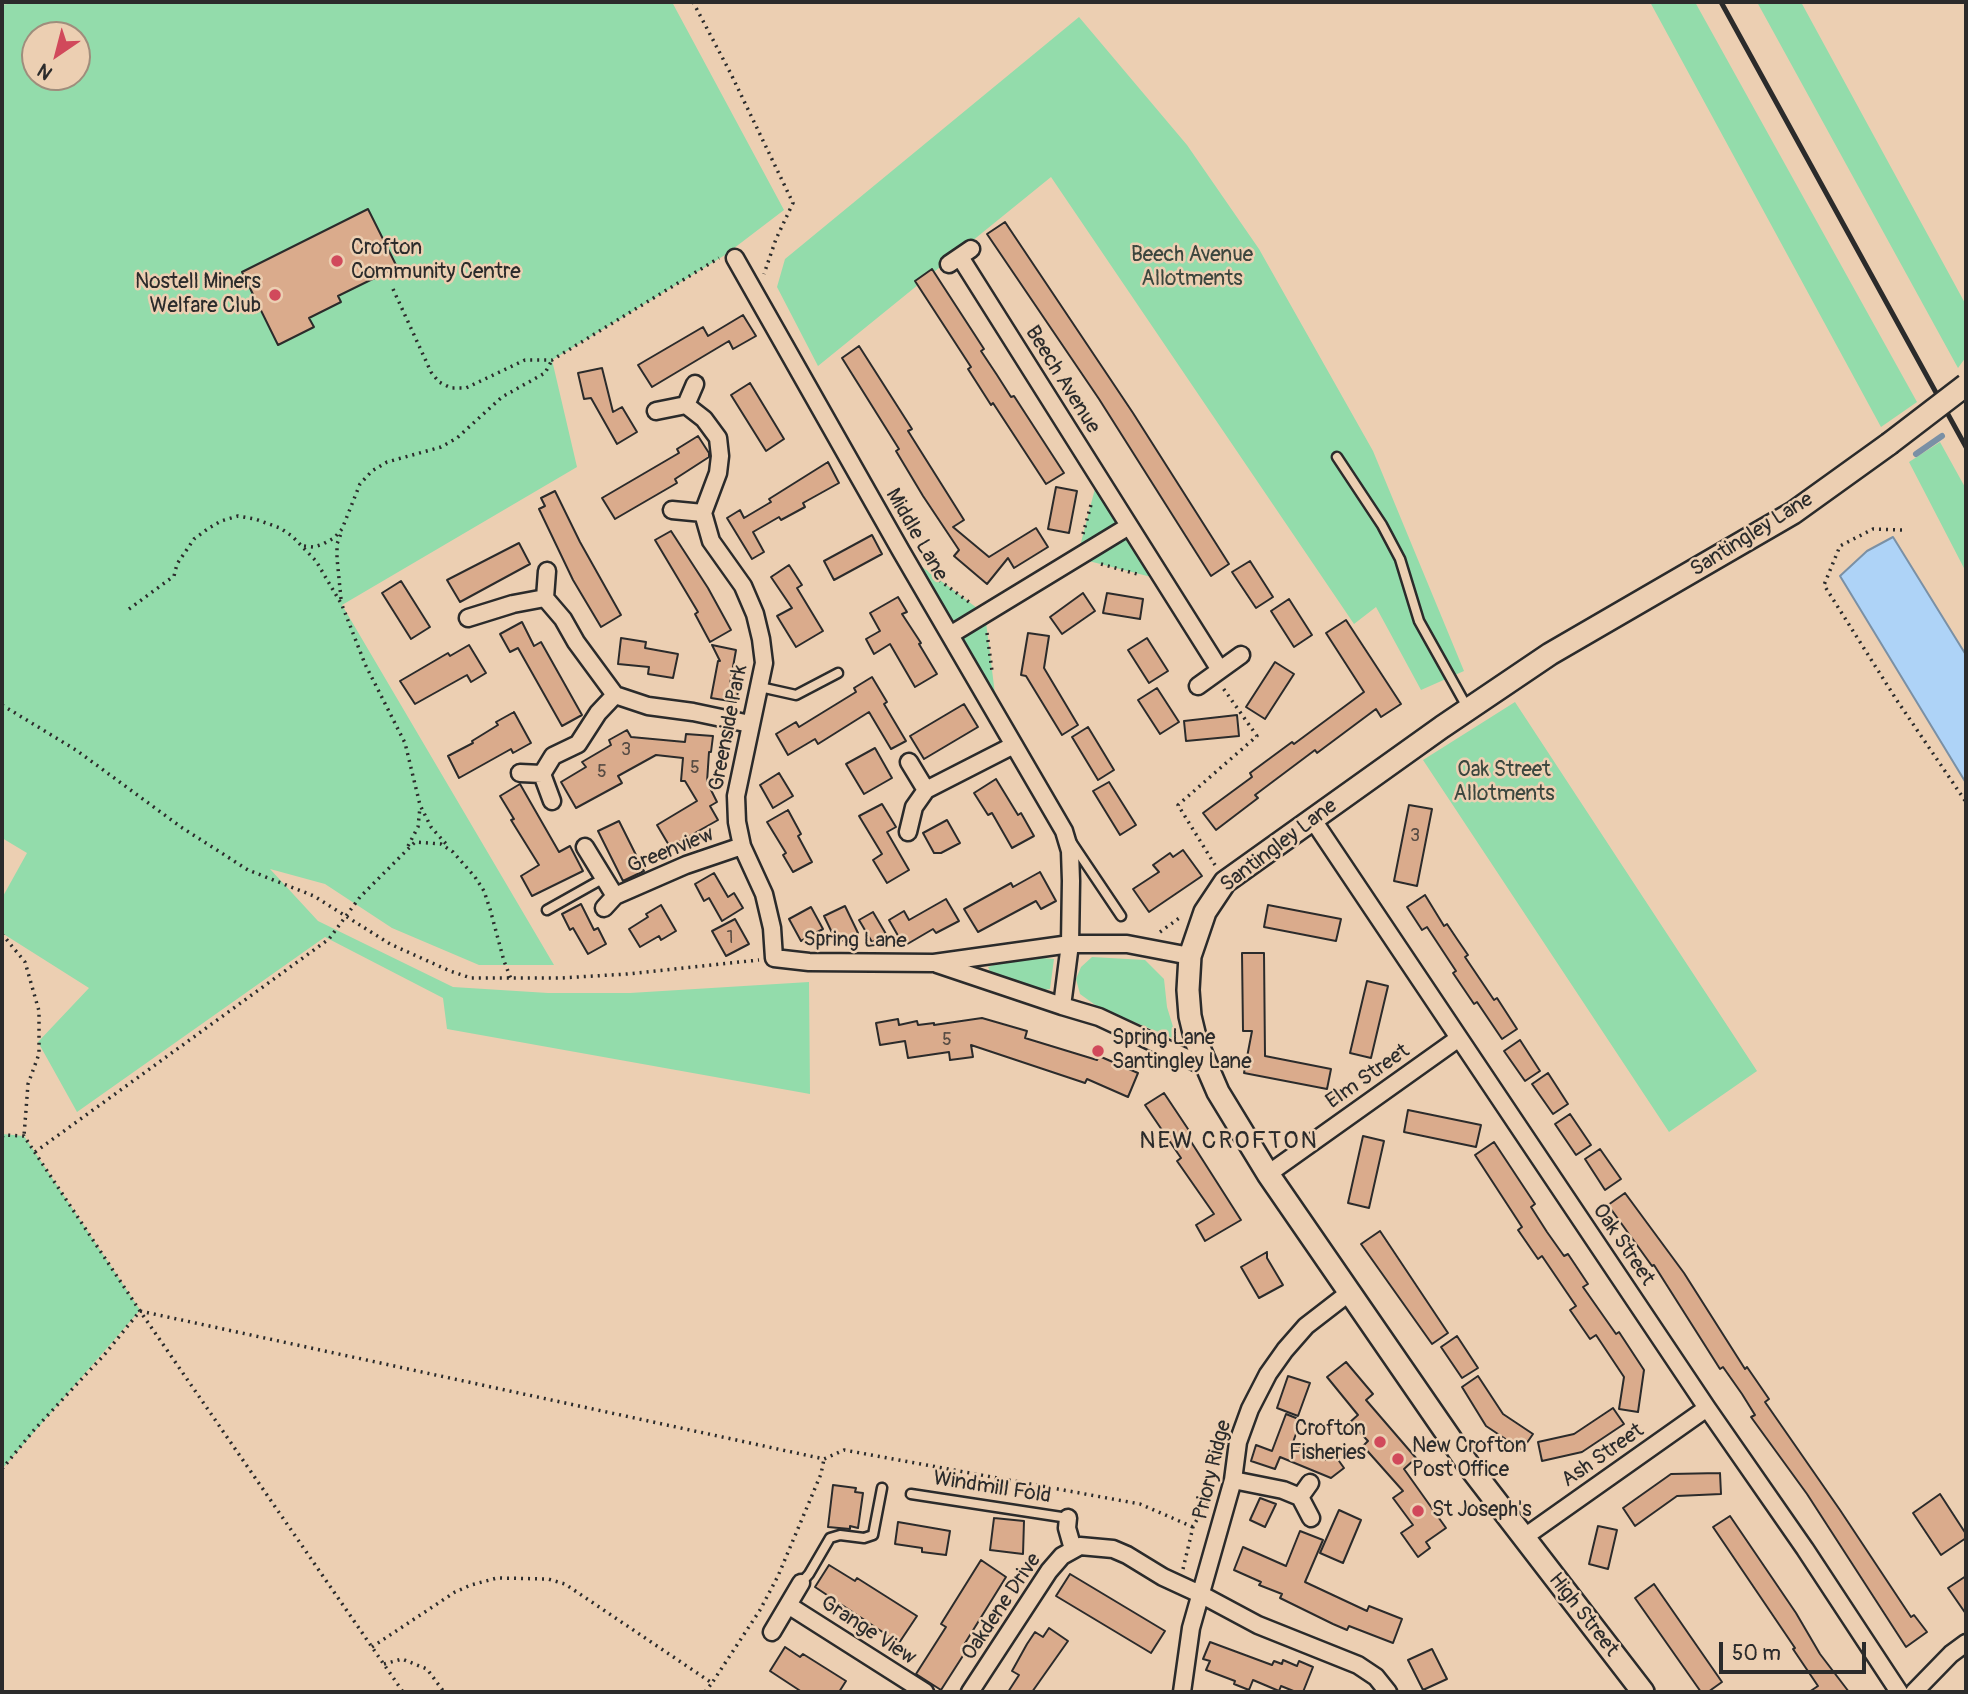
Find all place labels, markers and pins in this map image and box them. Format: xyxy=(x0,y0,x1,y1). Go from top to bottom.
place label: Crofton Community Centre xyxy=(351,236,521,286)
marker: Crofton Community Centre xyxy=(329,253,345,269)
place label: Nostell Miners Welfare Club xyxy=(135,270,261,320)
marker: Nostell Miners Welfare Club xyxy=(267,287,283,303)
place label: Spring Lane Santingley Lane xyxy=(1112,1026,1252,1076)
marker: Spring Lane Santingley Lane xyxy=(1090,1043,1106,1059)
place label: Crofton Fisheries xyxy=(1289,1417,1366,1467)
marker: Crofton Fisheries xyxy=(1372,1434,1388,1450)
place label: New Crofton Post Office xyxy=(1412,1434,1527,1484)
marker: New Crofton Post Office xyxy=(1390,1451,1406,1467)
place label: St Joseph's xyxy=(1432,1498,1532,1524)
marker: St Joseph's xyxy=(1410,1503,1426,1519)

